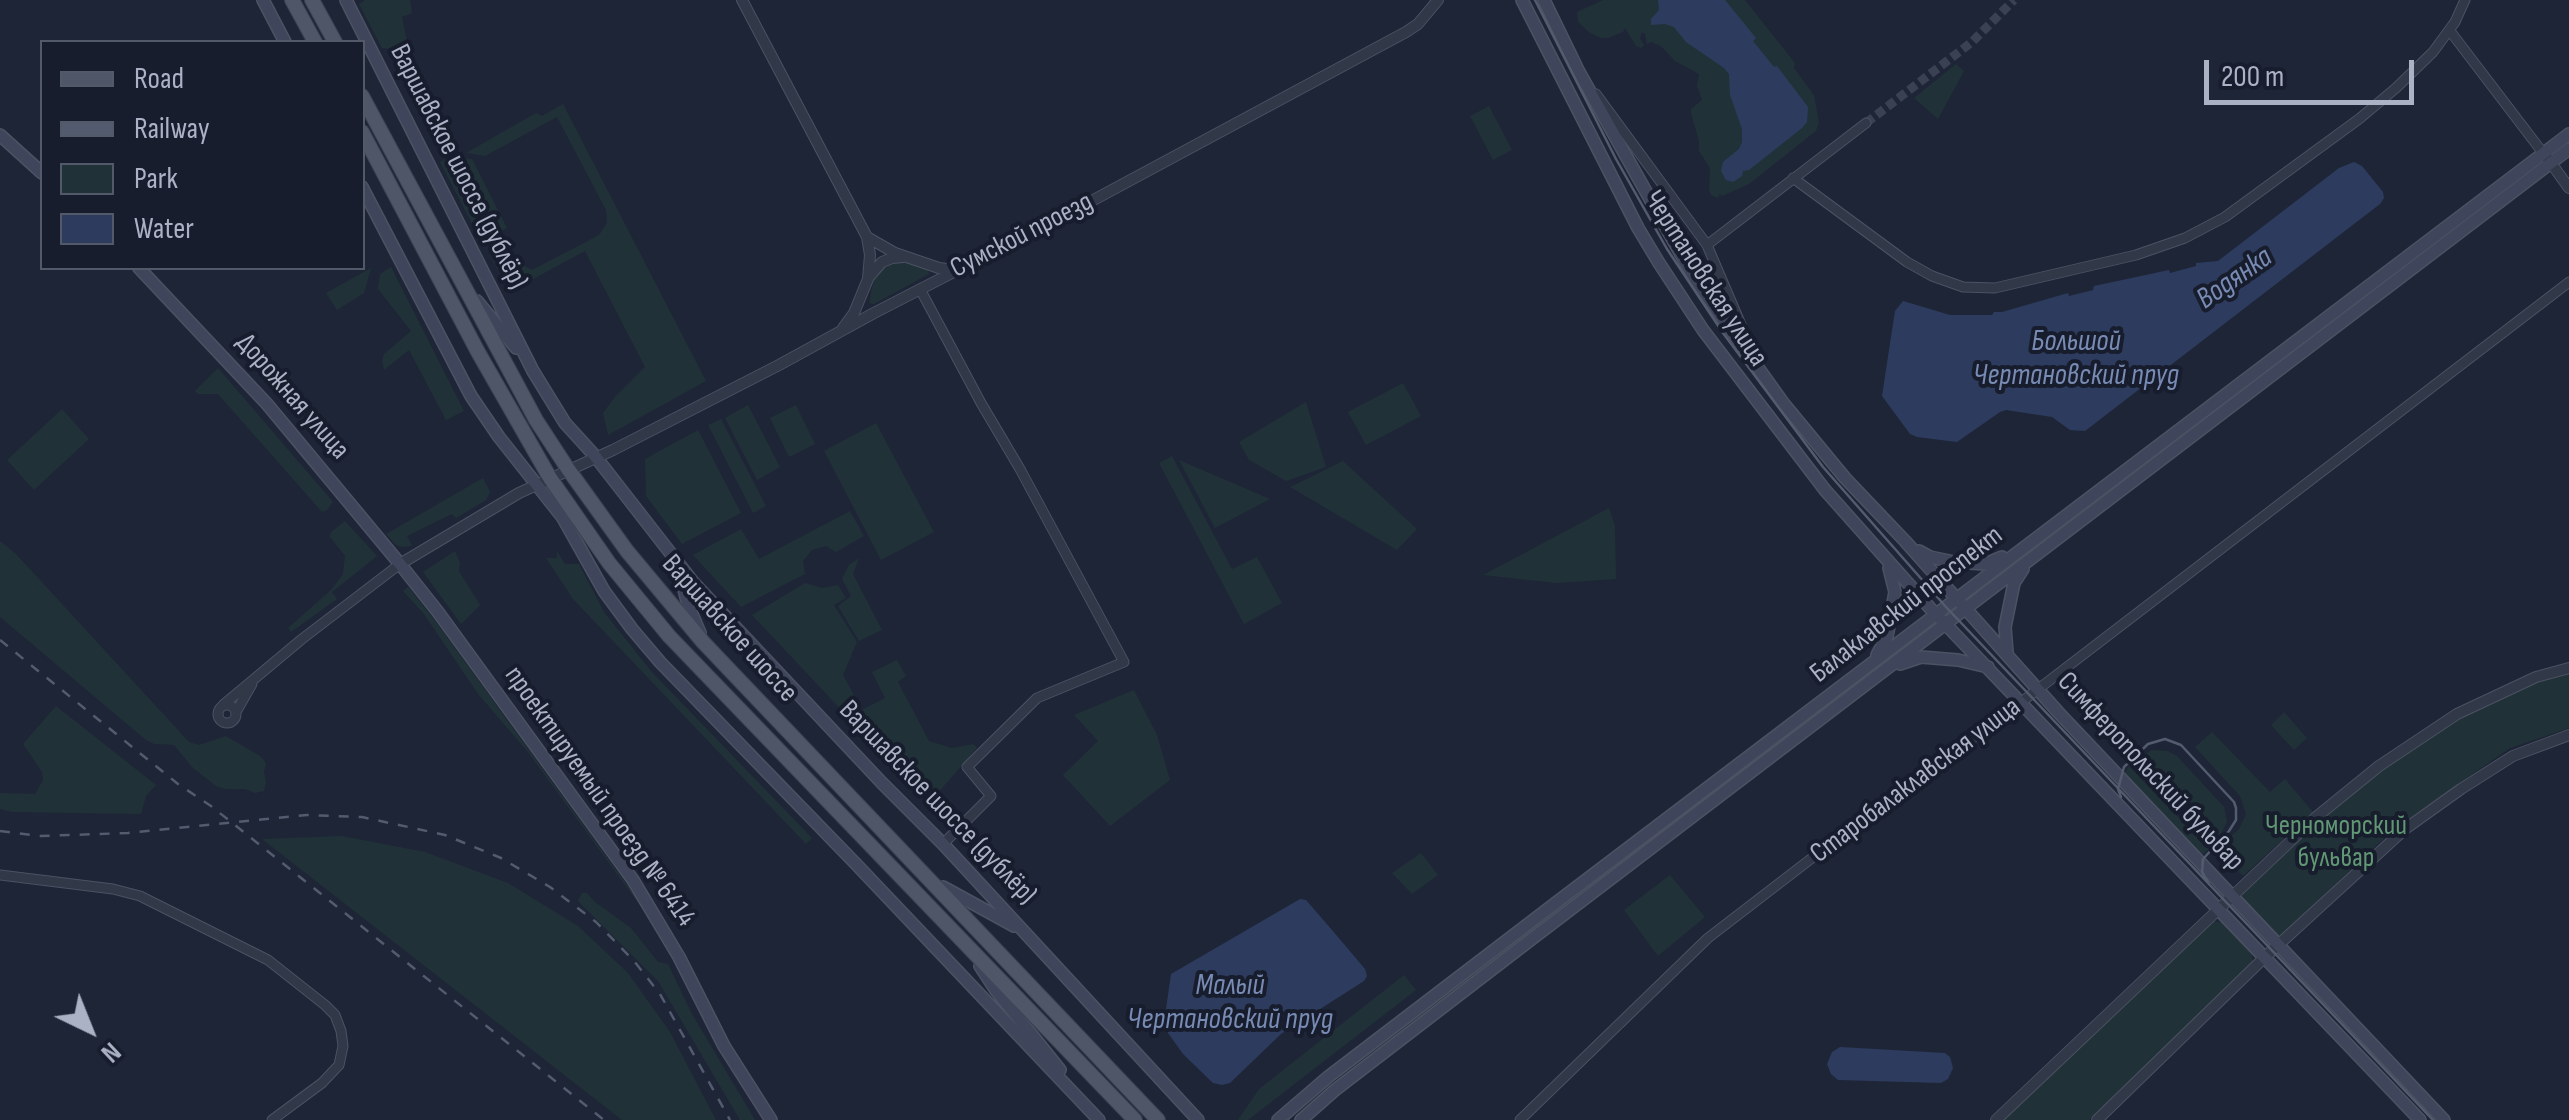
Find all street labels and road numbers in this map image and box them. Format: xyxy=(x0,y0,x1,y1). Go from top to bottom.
street label: Варшавское шоссе (дублёр) xyxy=(382,39,534,295)
street label: Чертановская улица xyxy=(1636,185,1774,373)
street label: Сумской проезд xyxy=(945,186,1099,286)
street label: Дорожная улица xyxy=(228,327,356,467)
street label: Балаклавский проспект xyxy=(1804,519,2010,691)
street label: Варшавское шоссе xyxy=(654,548,804,710)
street label: проектируемый проезд № 6414 xyxy=(496,660,702,934)
street label: Симферопольский бульвар xyxy=(2049,666,2251,878)
street label: Старобалаклавская улица xyxy=(1804,691,2028,871)
street label: Варшавское шоссе (дублёр) xyxy=(831,694,1043,912)

